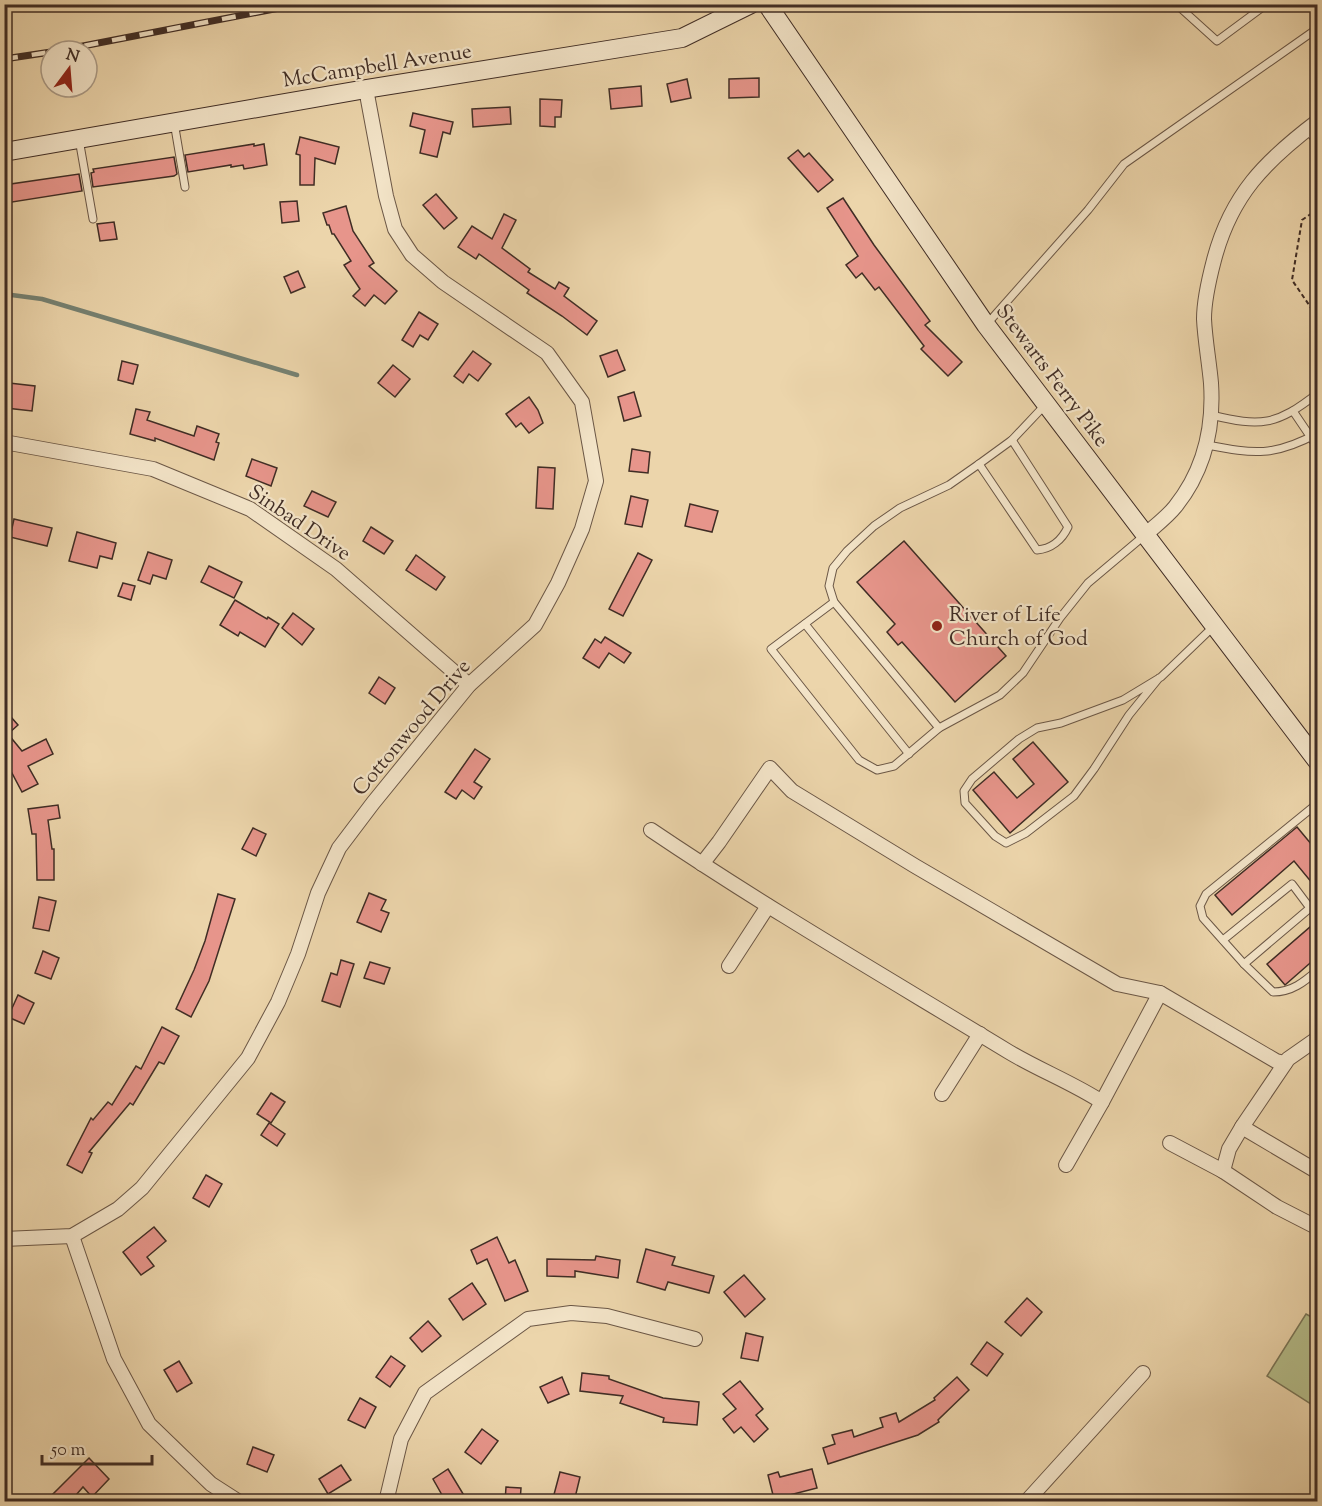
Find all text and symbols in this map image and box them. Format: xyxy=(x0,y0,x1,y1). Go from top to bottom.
street label: McCampbell Avenue xyxy=(281,37,474,97)
north arrow xyxy=(39,39,99,99)
text: N xyxy=(63,44,82,70)
street label: Stewarts Ferry Pike xyxy=(988,298,1115,454)
street label: Sinbad Drive xyxy=(241,478,356,569)
place label: River of Life Church of God xyxy=(949,601,1088,655)
marker: River of Life Church of God xyxy=(930,619,944,633)
street label: Cottonwood Drive xyxy=(346,653,479,803)
scale bar xyxy=(42,1428,152,1466)
text: 50 m xyxy=(50,1438,86,1464)

